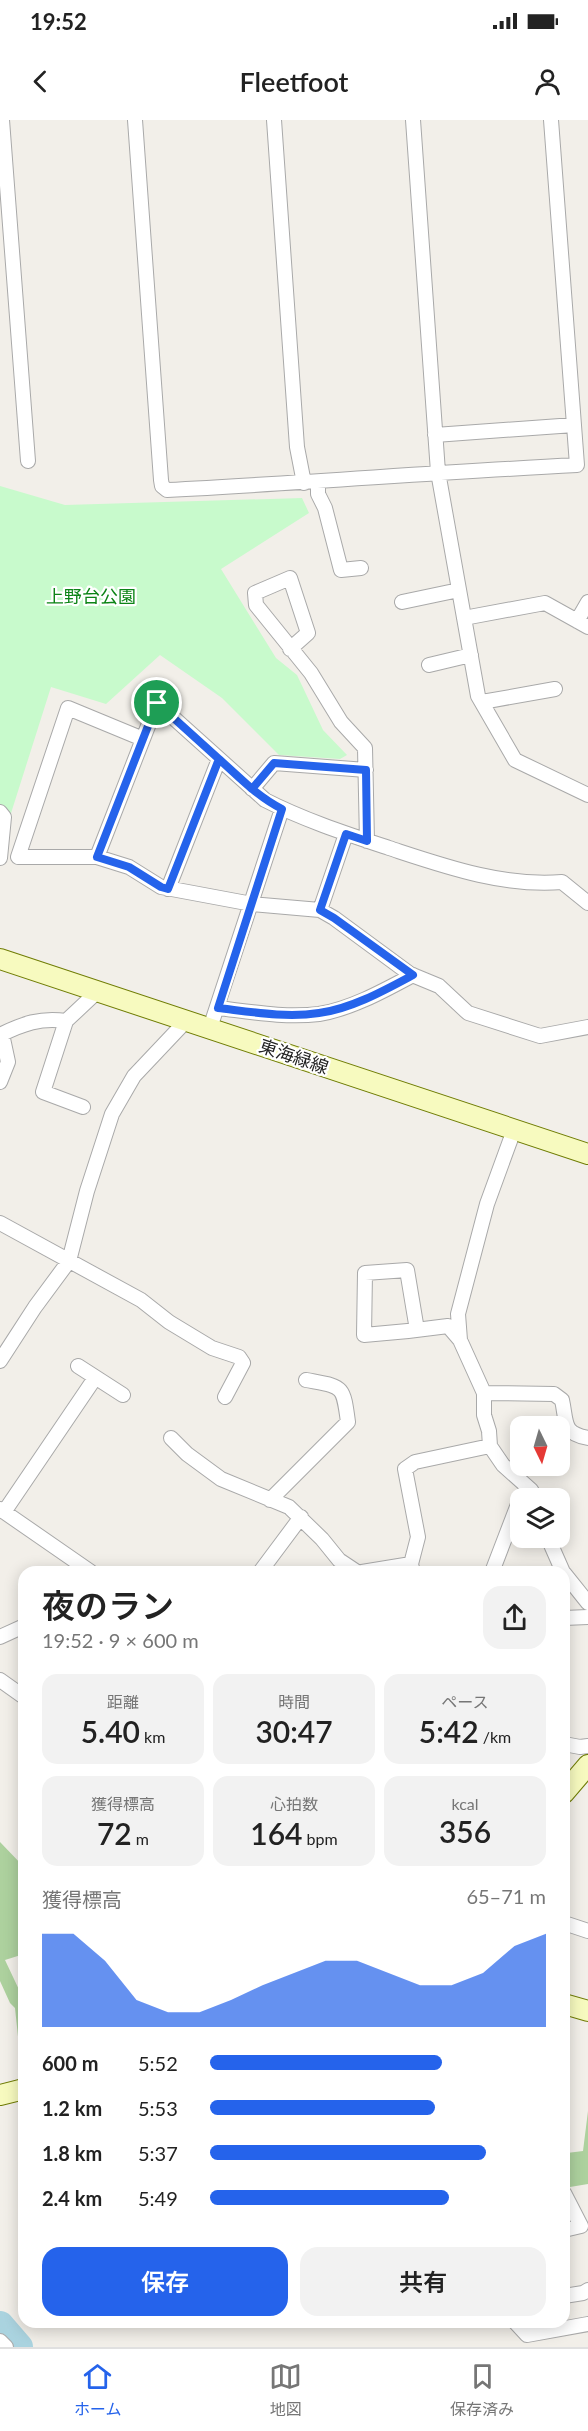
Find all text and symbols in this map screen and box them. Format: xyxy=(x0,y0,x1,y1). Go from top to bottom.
text: 19:52 xyxy=(30,8,87,35)
icon: back xyxy=(24,65,57,98)
text: Fleetfoot xyxy=(240,65,348,98)
icon: person xyxy=(531,65,564,98)
park label: 上野台公園 xyxy=(46,585,136,607)
pin xyxy=(131,677,182,728)
icon: arrive xyxy=(140,686,173,719)
street label: 東海緑線 xyxy=(256,1034,332,1078)
north arrow xyxy=(510,1416,570,1476)
map controls xyxy=(510,1416,570,1548)
button: layers xyxy=(510,1488,570,1548)
text: 夜のラン xyxy=(42,1585,174,1625)
button: share xyxy=(483,1586,546,1649)
text: 19:52 · 9 × 600 m xyxy=(42,1628,199,1652)
text: 距離 xyxy=(107,1692,139,1711)
text: 時間 xyxy=(278,1692,310,1711)
text: ペース xyxy=(441,1692,489,1711)
text: 5.40 xyxy=(81,1713,140,1749)
text: 30:47 xyxy=(255,1713,333,1749)
text: 5:42 xyxy=(419,1713,479,1749)
text: km xyxy=(140,1727,165,1746)
text: /km xyxy=(479,1727,511,1746)
text: 獲得標高 xyxy=(91,1794,155,1813)
text: 心拍数 xyxy=(270,1794,318,1813)
text: kcal xyxy=(451,1794,479,1813)
text: 356 xyxy=(439,1813,491,1849)
text: 72 xyxy=(97,1815,132,1851)
text: 164 xyxy=(250,1815,303,1851)
text: m xyxy=(132,1829,149,1848)
text: bpm xyxy=(303,1829,338,1848)
text: 65–71 m xyxy=(466,1884,546,1908)
text: 獲得標高 xyxy=(42,1887,122,1911)
text: 600 m xyxy=(42,2051,98,2075)
text: 5:52 xyxy=(138,2051,178,2075)
text: 1.2 km xyxy=(42,2096,102,2120)
text: 5:53 xyxy=(138,2096,178,2120)
text: 1.8 km xyxy=(42,2141,102,2165)
text: 5:37 xyxy=(138,2141,178,2165)
text: 2.4 km xyxy=(42,2186,102,2210)
text: 5:49 xyxy=(138,2186,178,2210)
button: 保存 xyxy=(42,2247,288,2316)
button: 共有 xyxy=(300,2247,546,2316)
tab: ホーム xyxy=(74,2360,121,2420)
tab: 地図 xyxy=(269,2360,302,2420)
tab: 保存済み xyxy=(450,2360,514,2420)

